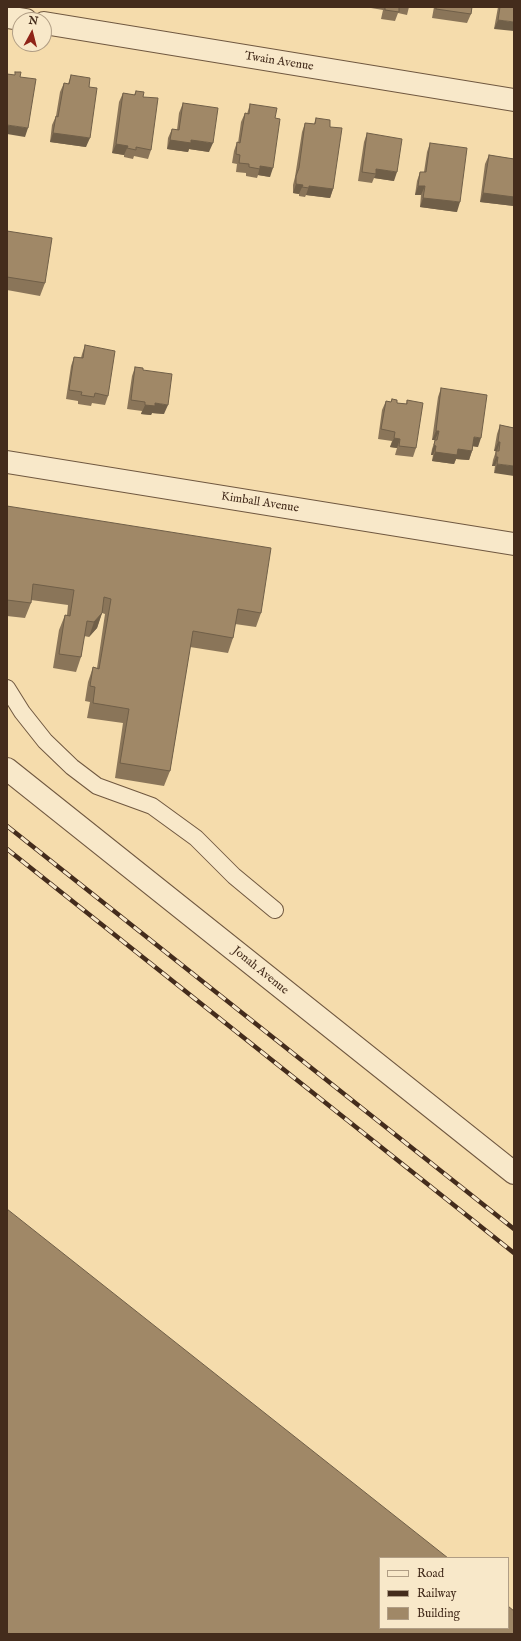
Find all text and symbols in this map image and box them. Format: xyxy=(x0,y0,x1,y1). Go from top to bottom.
north arrow xyxy=(12,12,52,52)
text: N xyxy=(28,14,39,29)
street label: Twain Avenue xyxy=(243,49,315,75)
street label: Kimball Avenue xyxy=(220,490,300,516)
street label: Jonah Avenue xyxy=(229,944,291,998)
legend xyxy=(379,1557,509,1629)
text: Road xyxy=(417,1566,444,1581)
text: Railway xyxy=(417,1586,456,1601)
text: Building xyxy=(417,1606,460,1621)

